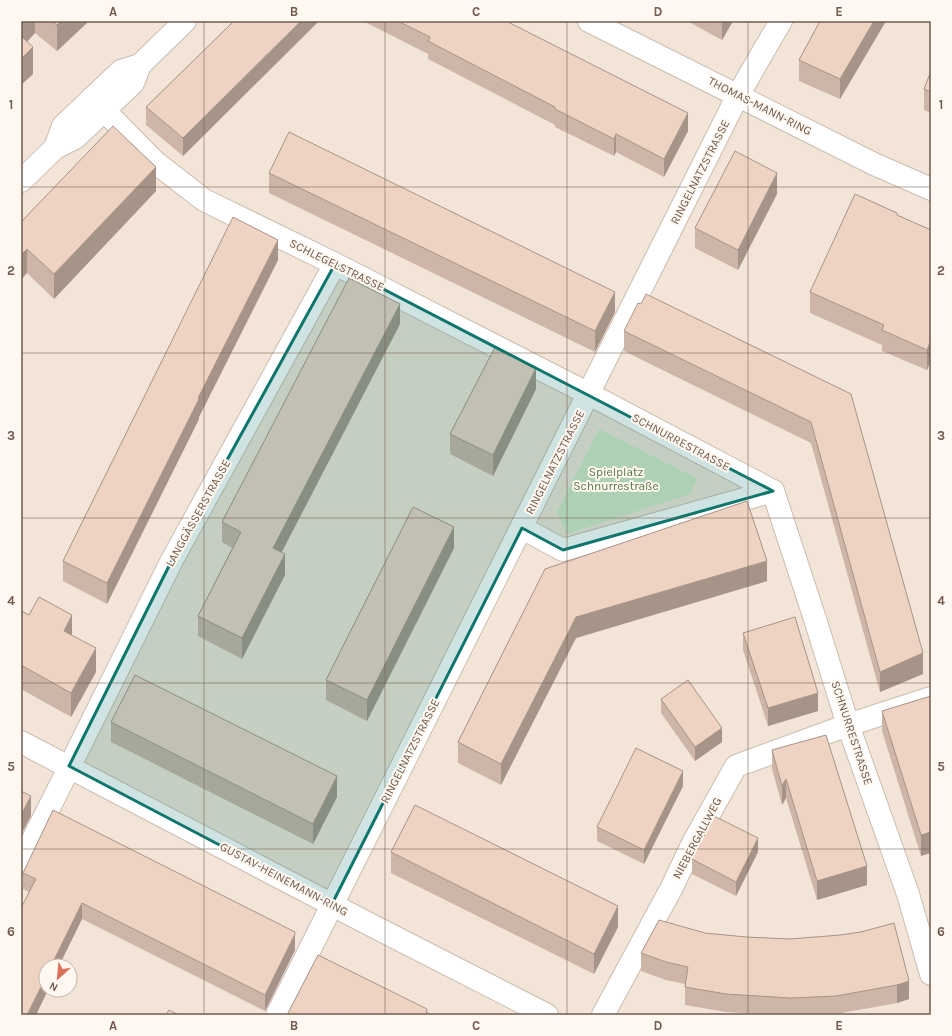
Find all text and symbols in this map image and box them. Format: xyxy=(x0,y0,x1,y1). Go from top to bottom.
text: A xyxy=(109,4,117,19)
text: B xyxy=(290,4,298,19)
text: C xyxy=(472,4,480,19)
text: D xyxy=(654,4,663,19)
text: E xyxy=(835,4,843,19)
street label: THOMAS-MANN-RING xyxy=(706,74,814,138)
text: 1 xyxy=(9,97,13,112)
text: 1 xyxy=(939,97,943,112)
street label: RINGELNATZSTRASSE xyxy=(668,117,732,227)
street label: SCHLEGELSTRASSE xyxy=(287,236,387,294)
text: 2 xyxy=(7,263,15,278)
text: 2 xyxy=(937,263,945,278)
street label: RINGELNATZSTRASSE xyxy=(523,407,587,517)
street label: SCHNURRESTRASSE xyxy=(630,410,732,474)
text: 3 xyxy=(7,428,15,443)
text: 3 xyxy=(937,428,945,443)
street label: LANGGÄSSERSTRASSE xyxy=(163,457,233,569)
park label: Spielplatz Schnurrestraße xyxy=(573,465,659,493)
text: 4 xyxy=(7,593,15,608)
text: 4 xyxy=(937,593,945,608)
street label: SCHNURRESTRASSE xyxy=(829,679,875,787)
street label: RINGELNATZSTRASSE xyxy=(378,696,442,806)
text: 5 xyxy=(7,759,15,774)
text: 5 xyxy=(937,759,945,774)
street label: NIEBERGALLWEG xyxy=(670,795,724,881)
street label: GUSTAV-HEINEMANN-RING xyxy=(217,839,351,919)
text: 6 xyxy=(7,924,15,939)
text: 6 xyxy=(937,924,945,939)
north arrow xyxy=(38,958,78,998)
text: N xyxy=(47,979,60,994)
text: A xyxy=(109,1018,117,1033)
text: B xyxy=(290,1018,298,1033)
text: C xyxy=(472,1018,480,1033)
text: D xyxy=(654,1018,663,1033)
text: E xyxy=(835,1018,843,1033)

